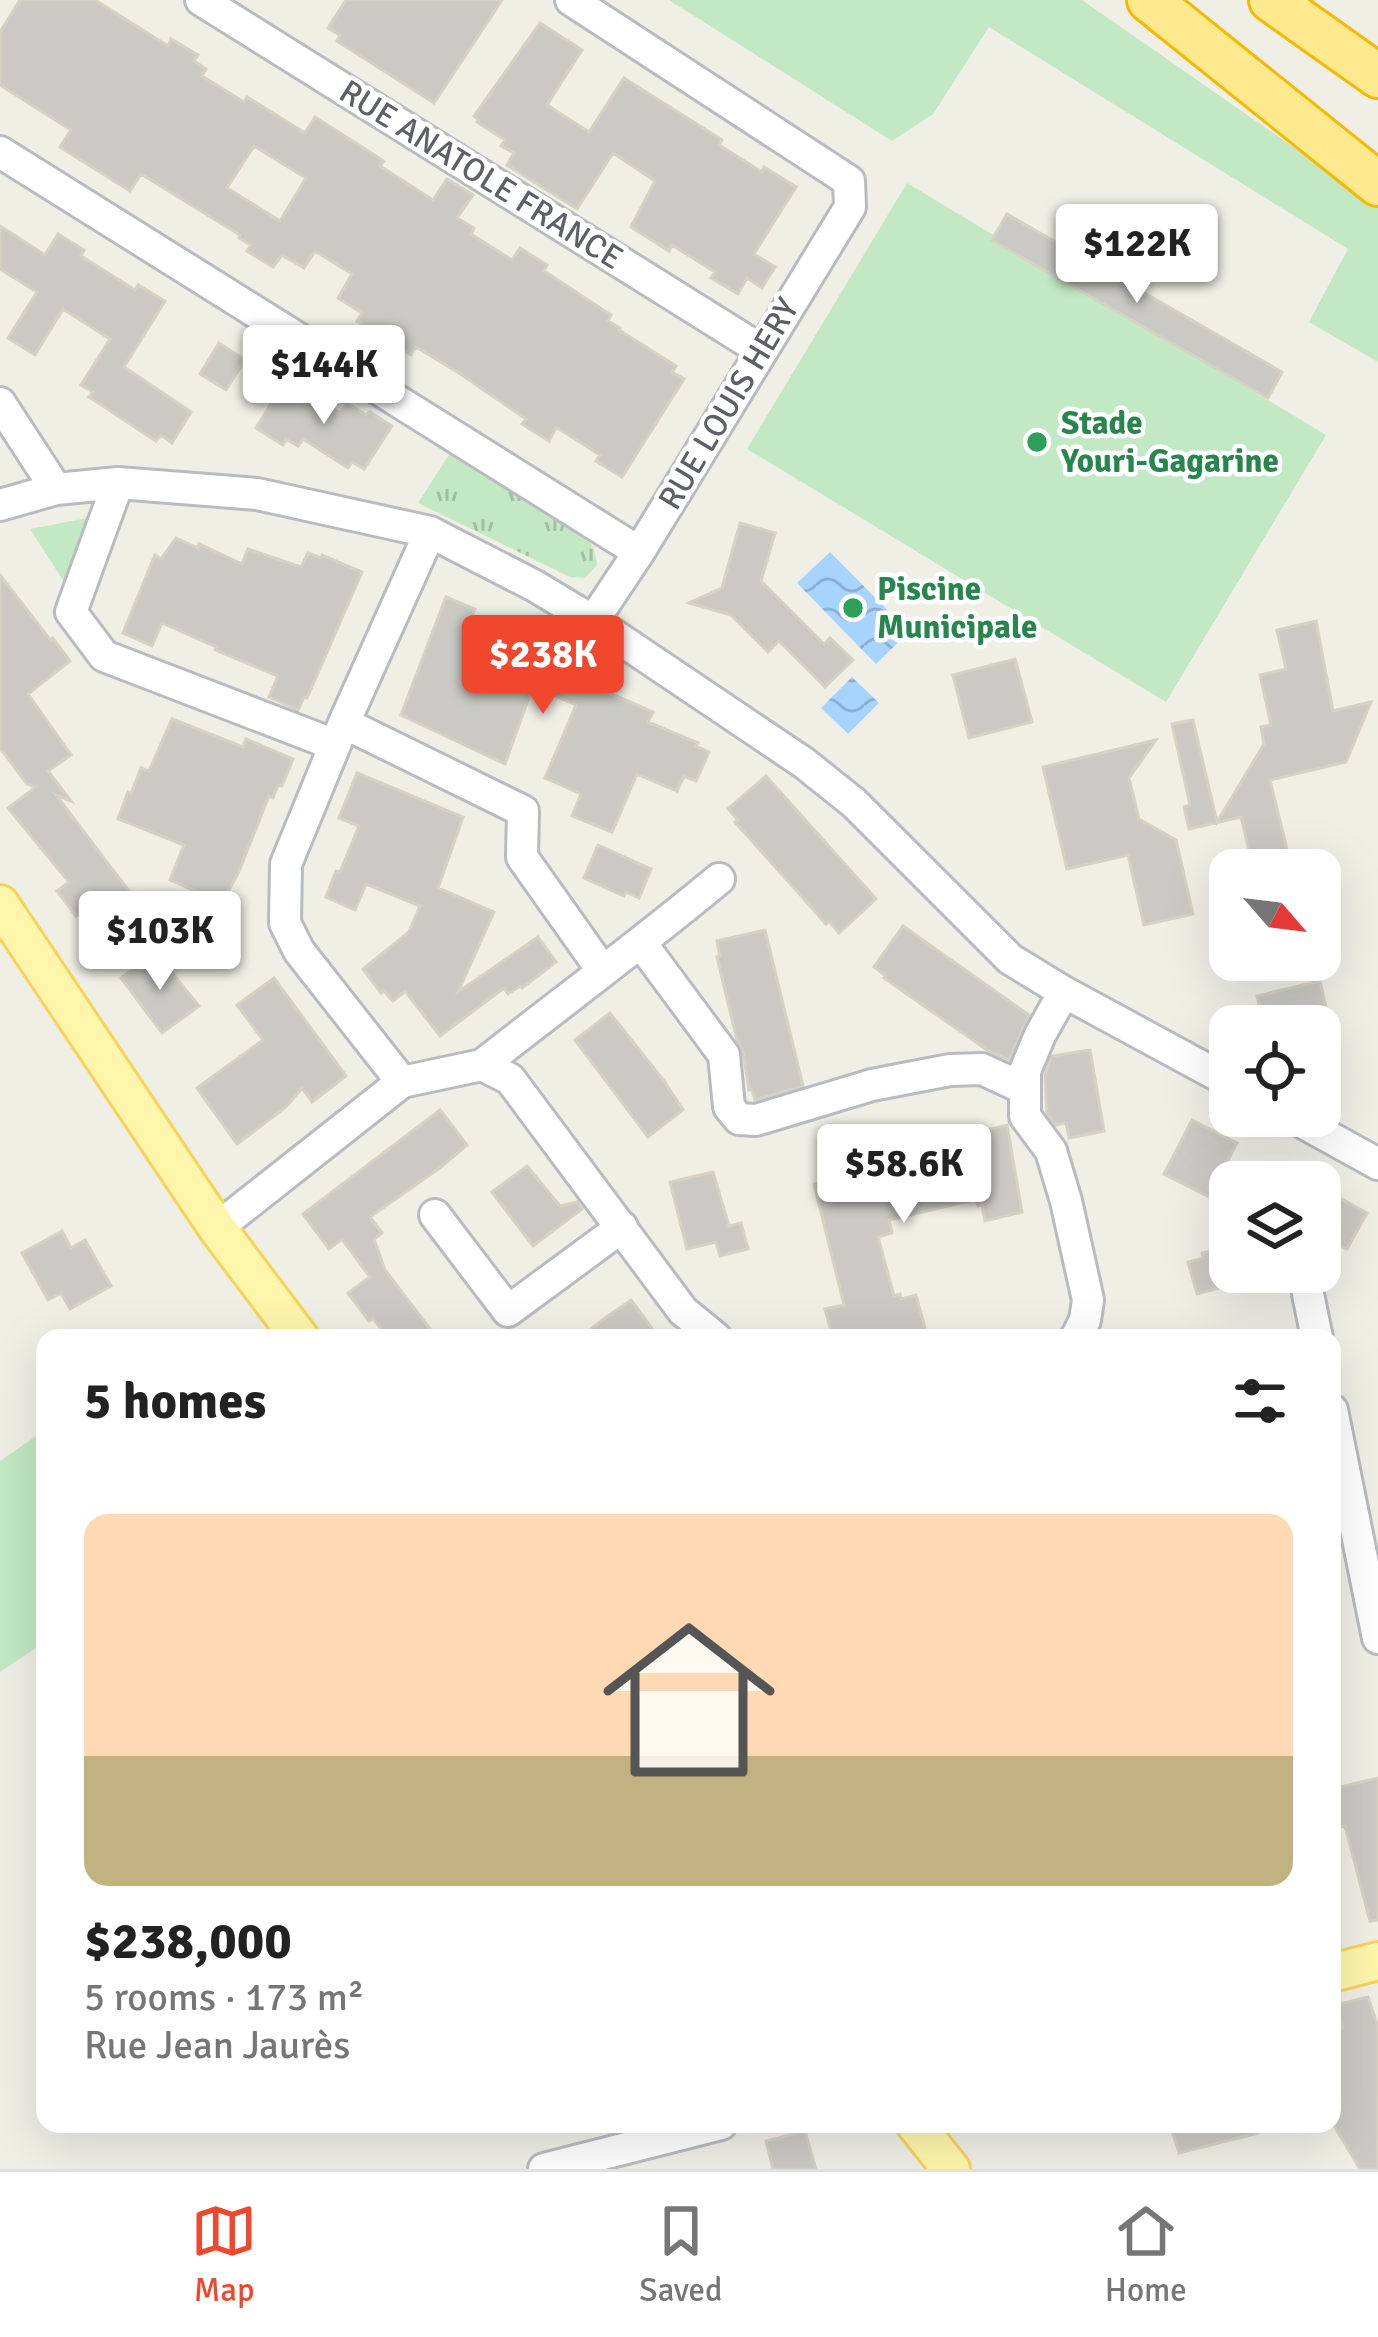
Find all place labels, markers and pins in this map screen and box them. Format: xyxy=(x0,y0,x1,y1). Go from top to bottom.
pin: $122K xyxy=(1053,204,1221,306)
pin: $144K xyxy=(240,325,408,427)
place label: Stade Youri-Gagarine xyxy=(1060,403,1279,482)
marker: Stade Youri-Gagarine xyxy=(1024,429,1050,455)
place label: Piscine Municipale xyxy=(877,569,1037,648)
marker: Piscine Municipale xyxy=(840,595,866,621)
pin: $238K xyxy=(459,615,627,717)
pin: $103K xyxy=(76,891,244,993)
pin: $58.6K xyxy=(806,1124,1002,1226)

